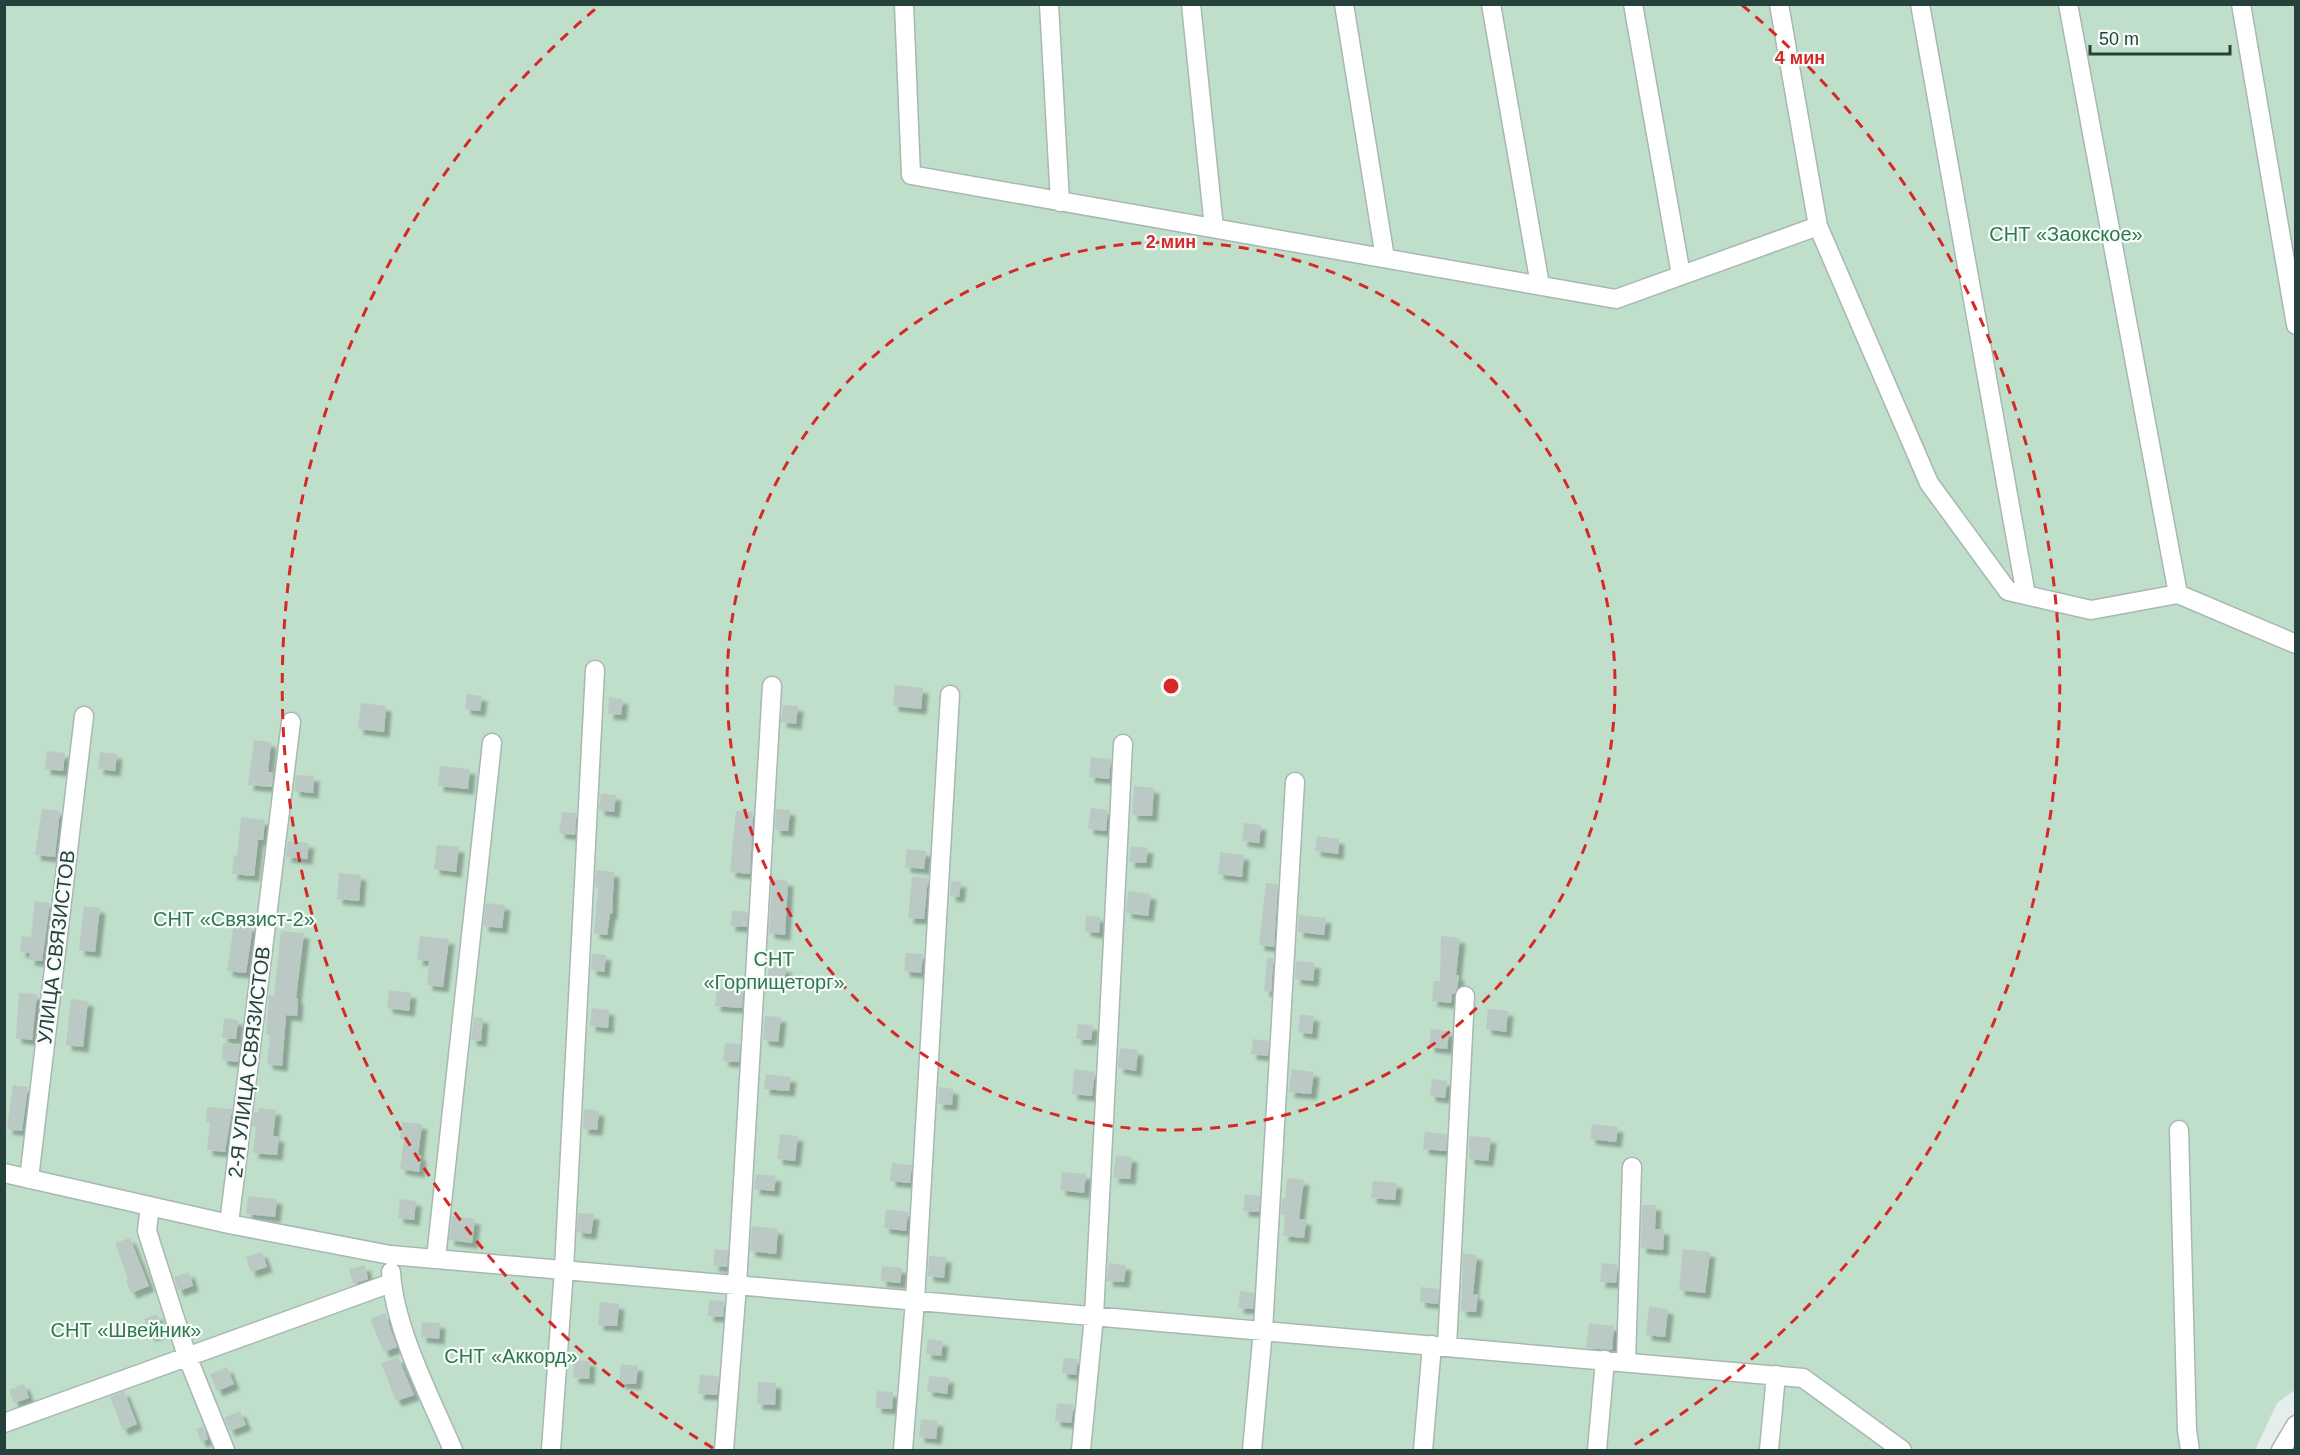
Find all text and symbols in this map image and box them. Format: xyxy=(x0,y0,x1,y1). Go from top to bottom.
scale bar xyxy=(2090,18,2230,56)
text: 50 m xyxy=(2099,29,2139,49)
text: 4 мин xyxy=(1775,48,1825,68)
park label: СНТ «Заокское» xyxy=(1989,223,2143,245)
text: 2 мин xyxy=(1146,232,1196,252)
centre of rings xyxy=(1161,676,1181,696)
street label: УЛИЦА СВЯЗИСТОВ xyxy=(33,849,79,1045)
park label: СНТ «Связист-2» xyxy=(153,908,315,930)
street label: 2-Я УЛИЦА СВЯЗИСТОВ xyxy=(224,945,274,1179)
park label: СНТ «Горпищеторг» xyxy=(703,948,845,993)
park label: СНТ «Швейник» xyxy=(51,1319,201,1341)
park label: СНТ «Аккорд» xyxy=(444,1345,578,1367)

